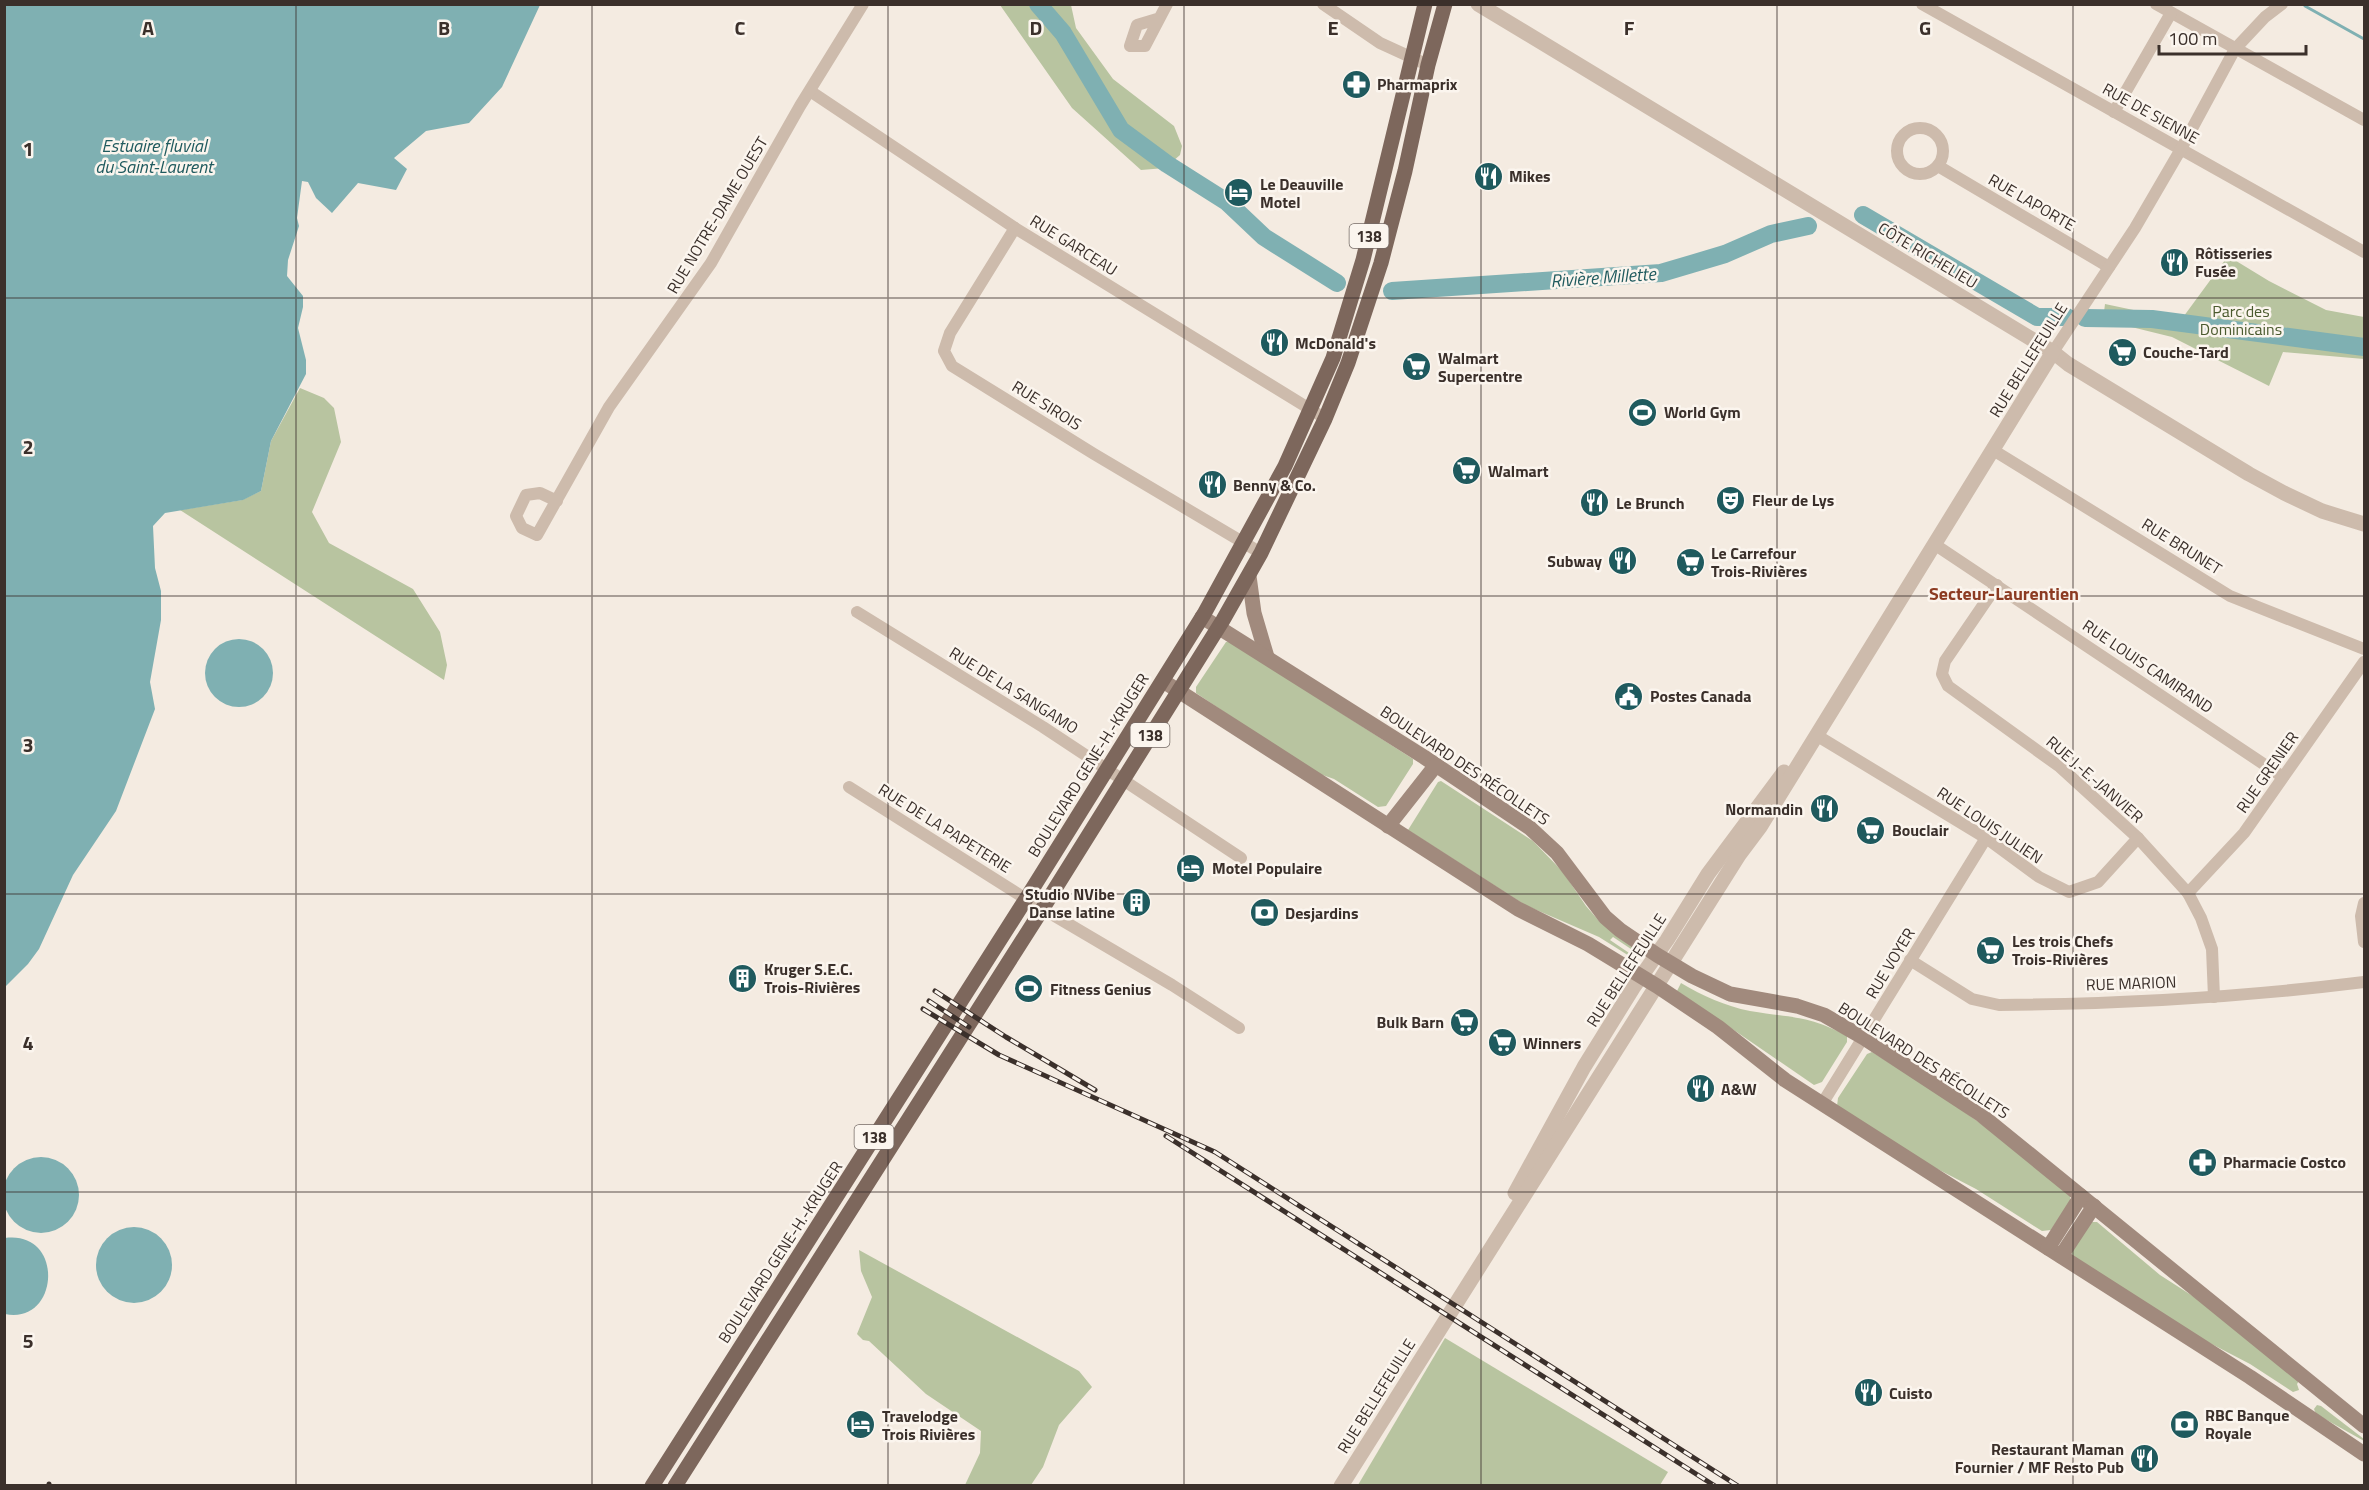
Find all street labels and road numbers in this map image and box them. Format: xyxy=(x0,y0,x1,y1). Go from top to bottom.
street label: RUE DE SIENNE xyxy=(2098,77,2204,150)
street label: RUE NOTRE-DAME OUEST xyxy=(660,131,774,298)
street label: RUE LAPORTE xyxy=(1984,167,2080,237)
street label: RUE GARCEAU xyxy=(1026,209,1122,281)
street label: CÔTE RICHELIEU xyxy=(1874,216,1982,294)
road number: 138 xyxy=(1350,224,1388,248)
street label: RUE BELLEFEUILLE xyxy=(1983,298,2073,422)
street label: RUE SIROIS xyxy=(1007,374,1087,436)
street label: RUE BRUNET xyxy=(2137,512,2227,580)
street label: RUE LOUIS CAMIRAND xyxy=(2078,613,2218,719)
street label: RUE DE LA SANGAMO xyxy=(945,641,1083,739)
street label: BOULEVARD GENE-H.-KRUGER xyxy=(1021,668,1155,862)
street label: BOULEVARD DES RÉCOLLETS xyxy=(1376,699,1554,831)
road number: 138 xyxy=(1130,723,1170,747)
street label: RUE GRENIER xyxy=(2230,726,2304,818)
street label: RUE J.-E.-JANVIER xyxy=(2041,730,2149,828)
street label: RUE DE LA PAPETERIE xyxy=(874,777,1016,879)
street label: RUE LOUIS JULIEN xyxy=(1932,781,2048,869)
street label: RUE BELLEFEUILLE xyxy=(1580,908,1672,1032)
street label: RUE VOYER xyxy=(1859,923,1921,1003)
street label: RUE MARION xyxy=(2085,969,2177,997)
street label: BOULEVARD DES RÉCOLLETS xyxy=(1834,996,2014,1124)
road number: 138 xyxy=(854,1125,894,1149)
street label: BOULEVARD GENE-H.-KRUGER xyxy=(712,1156,848,1348)
street label: RUE BELLEFEUILLE xyxy=(1331,1334,1421,1458)

